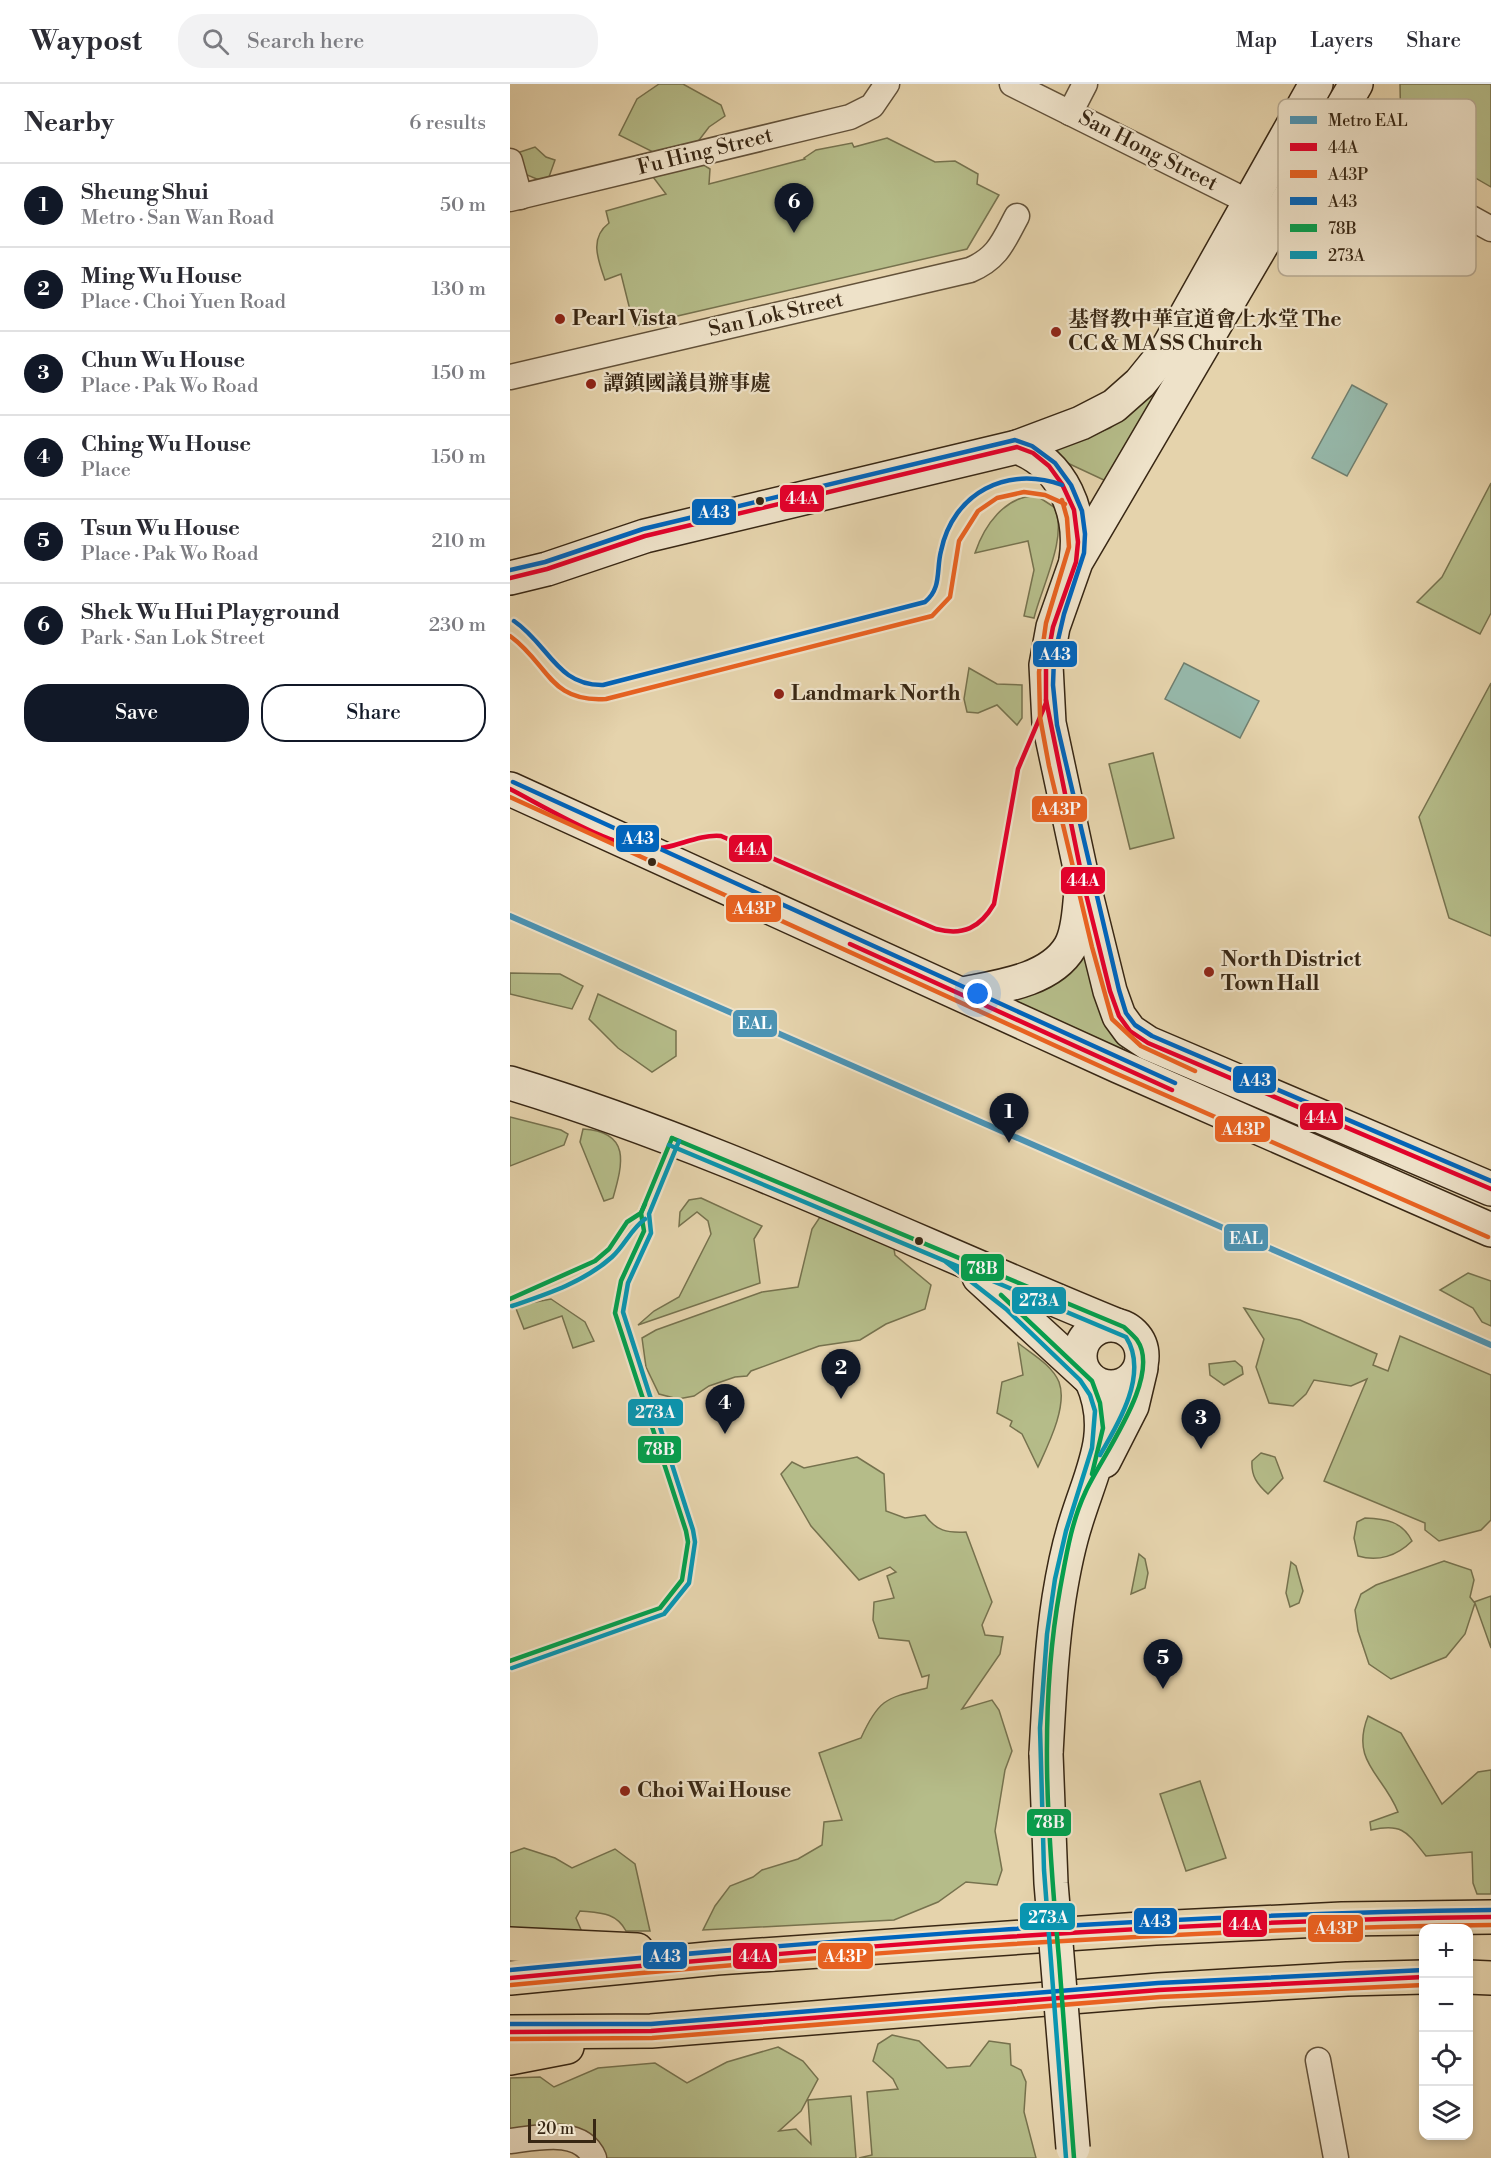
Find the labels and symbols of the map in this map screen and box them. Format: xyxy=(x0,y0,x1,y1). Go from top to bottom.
legend xyxy=(1278,99,1476,276)
street label: San Hong Street xyxy=(1074,105,1223,198)
text: Metro EAL xyxy=(1328,111,1408,131)
street label: Fu Hing Street xyxy=(635,123,776,181)
text: 44A xyxy=(1328,138,1359,158)
text: A43P xyxy=(1327,165,1368,185)
pin: 6 xyxy=(774,184,814,233)
text: A43 xyxy=(1327,192,1357,212)
text: 78B xyxy=(1328,219,1357,239)
text: 273A xyxy=(1328,246,1366,266)
street label: San Lok Street xyxy=(706,287,846,343)
place label: Pearl Vista xyxy=(572,306,678,332)
place label: 基督教中華宣道會上水堂 The CC & MA SS Church xyxy=(1068,307,1342,357)
marker: Pearl Vista xyxy=(553,312,567,326)
marker: 基督教中華宣道會上水堂 The CC & MA SS Church xyxy=(1049,325,1063,339)
place label: 譚鎮國議員辦事處 xyxy=(603,371,771,397)
marker: 譚鎮國議員辦事處 xyxy=(584,377,598,391)
line badge: 44A xyxy=(779,484,825,513)
text: 44A xyxy=(785,489,819,509)
unlabelled marker xyxy=(754,495,766,507)
line badge: A43 xyxy=(691,498,737,526)
text: A43 xyxy=(697,503,730,523)
line badge: A43 xyxy=(1032,640,1078,668)
text: A43 xyxy=(1038,645,1071,665)
place label: Landmark North xyxy=(791,681,961,707)
marker: Landmark North xyxy=(772,687,786,701)
line badge: A43P xyxy=(1031,795,1088,823)
text: A43P xyxy=(1037,800,1081,820)
line badge: A43 xyxy=(615,824,660,853)
text: A43 xyxy=(621,829,654,849)
line badge: 44A xyxy=(728,834,773,863)
text: 44A xyxy=(734,840,768,860)
unlabelled marker xyxy=(646,856,658,868)
line badge: 44A xyxy=(1060,866,1106,895)
text: 44A xyxy=(1066,871,1100,891)
line badge: A43P xyxy=(725,894,782,923)
text: A43P xyxy=(732,899,776,919)
place label: North District Town Hall xyxy=(1221,947,1362,997)
marker: North District Town Hall xyxy=(1202,965,1216,979)
your location xyxy=(963,979,992,1008)
line badge: EAL xyxy=(732,1009,778,1038)
text: EAL xyxy=(738,1014,772,1034)
line badge: A43 xyxy=(1232,1065,1277,1094)
text: A43 xyxy=(1238,1071,1271,1091)
pin: 1 xyxy=(990,1094,1028,1143)
line badge: 44A xyxy=(1299,1102,1344,1131)
text: 44A xyxy=(1304,1108,1338,1128)
line badge: A43P xyxy=(1214,1115,1271,1143)
text: A43P xyxy=(1221,1120,1265,1140)
line badge: EAL xyxy=(1223,1223,1269,1252)
text: EAL xyxy=(1229,1229,1263,1249)
unlabelled marker xyxy=(913,1235,925,1247)
line badge: 78B xyxy=(960,1253,1005,1282)
text: 78B xyxy=(966,1259,998,1279)
line badge: 273A xyxy=(1011,1286,1067,1315)
text: 273A xyxy=(1019,1291,1060,1311)
pin: 2 xyxy=(822,1350,860,1399)
pin: 4 xyxy=(706,1384,744,1434)
line badge: 273A xyxy=(627,1398,684,1427)
pin: 3 xyxy=(1182,1400,1220,1449)
text: 273A xyxy=(635,1403,676,1423)
line badge: 78B xyxy=(637,1435,682,1464)
text: 78B xyxy=(643,1440,675,1460)
pin: 5 xyxy=(1144,1640,1182,1689)
place label: Choi Wai House xyxy=(637,1778,791,1804)
marker: Choi Wai House xyxy=(618,1784,632,1798)
line badge: 78B xyxy=(1026,1808,1072,1837)
text: 78B xyxy=(1033,1813,1065,1833)
line badge: 273A xyxy=(1019,1902,1076,1931)
line badge: A43 xyxy=(1133,1907,1178,1935)
text: 273A xyxy=(1028,1908,1069,1928)
line badge: 44A xyxy=(1222,1909,1268,1938)
text: A43 xyxy=(1138,1912,1171,1932)
line badge: A43P xyxy=(1307,1914,1364,1943)
text: 44A xyxy=(1228,1915,1262,1935)
text: A43P xyxy=(1314,1919,1358,1939)
line badge: A43 xyxy=(642,1941,688,1970)
line badge: 44A xyxy=(732,1942,778,1970)
line badge: A43P xyxy=(817,1942,874,1970)
text: A43 xyxy=(648,1947,681,1967)
text: 44A xyxy=(738,1947,772,1967)
text: A43P xyxy=(823,1947,867,1967)
scale bar xyxy=(528,2116,596,2144)

